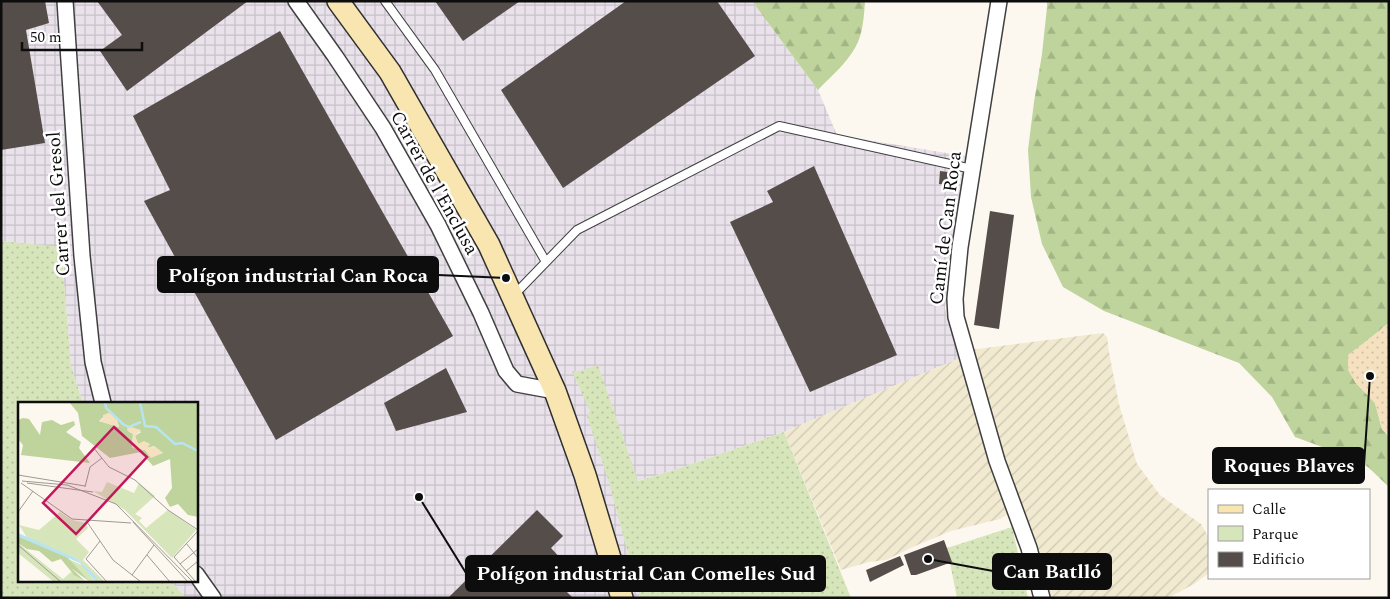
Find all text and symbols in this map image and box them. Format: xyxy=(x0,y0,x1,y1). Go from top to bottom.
scale bar xyxy=(22,20,142,52)
text: 50 m xyxy=(30,26,62,49)
street label: Carrer de l'Enclusa xyxy=(382,106,486,261)
street label: Carrer del Gresol xyxy=(39,131,79,277)
street label: Camí de Can Roca xyxy=(922,149,970,307)
callout: Polígon industrial Can Roca xyxy=(158,257,438,292)
text: Polígon industrial Can Roca xyxy=(168,261,429,291)
inset map xyxy=(18,402,198,582)
callout: Roques Blaves xyxy=(1213,448,1364,483)
text: Roques Blaves xyxy=(1223,451,1355,481)
legend xyxy=(1208,489,1370,579)
text: Calle xyxy=(1252,498,1286,521)
text: Parque xyxy=(1252,523,1299,546)
text: Edificio xyxy=(1252,548,1305,571)
callout: Can Batlló xyxy=(993,554,1111,589)
callout: Polígon industrial Can Comelles Sud xyxy=(466,556,825,591)
text: Can Batlló xyxy=(1003,557,1101,587)
text: Polígon industrial Can Comelles Sud xyxy=(476,559,816,589)

